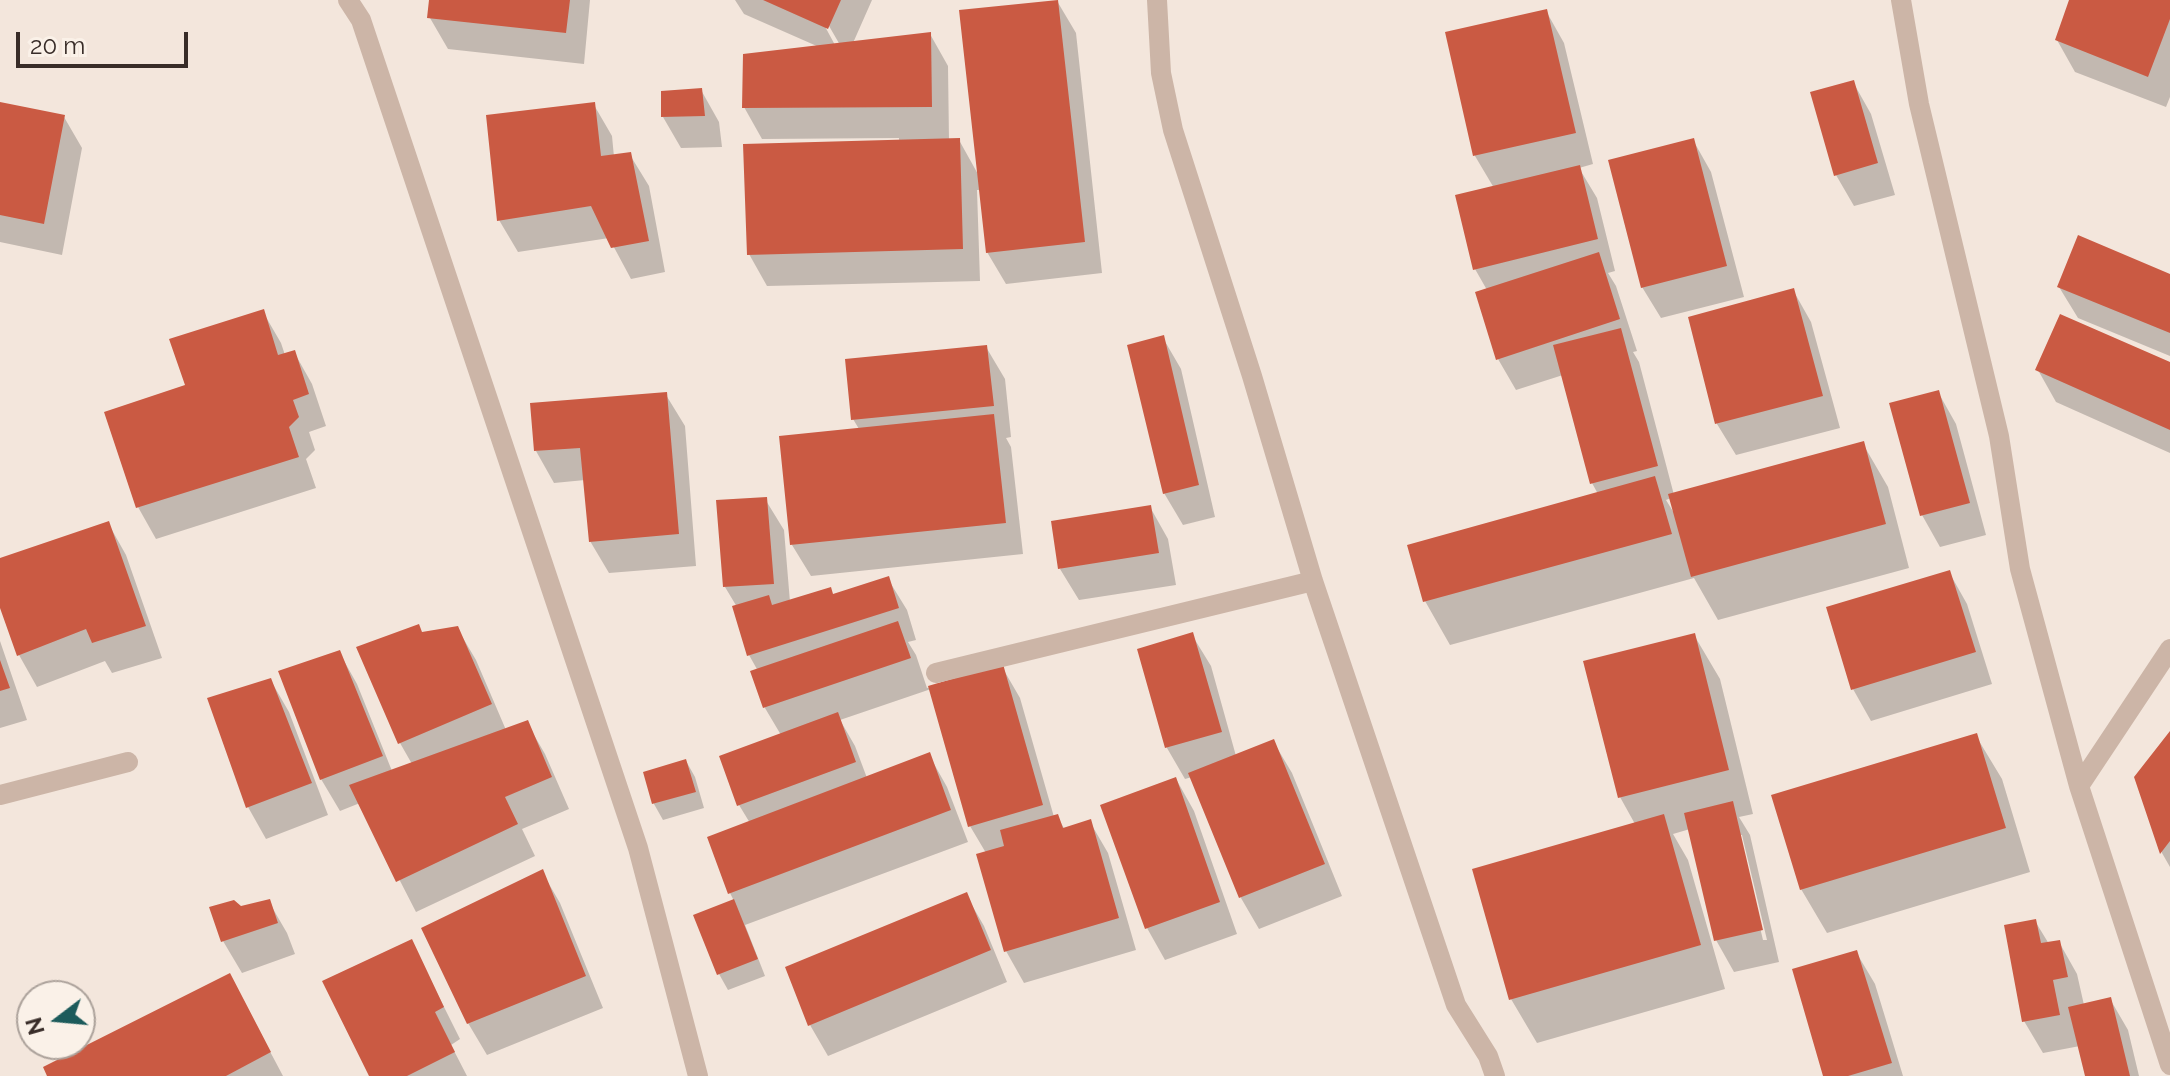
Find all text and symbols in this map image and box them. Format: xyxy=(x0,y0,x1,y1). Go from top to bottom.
scale bar xyxy=(20,16,192,66)
text: 20 m xyxy=(30,31,85,60)
north arrow xyxy=(16,980,96,1060)
text: N xyxy=(20,1014,50,1038)

